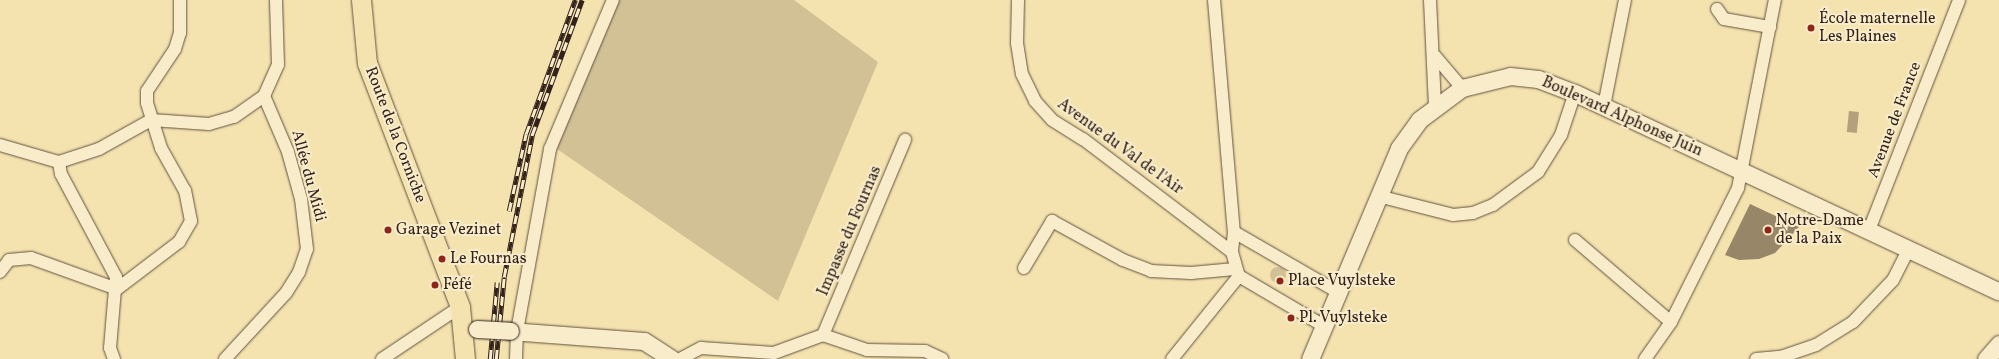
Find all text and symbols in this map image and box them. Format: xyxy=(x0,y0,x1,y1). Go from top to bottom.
place label: École maternelle Les Plaines xyxy=(1819,9,1936,47)
marker: École maternelle Les Plaines xyxy=(1806,23,1816,33)
street label: Avenue de France xyxy=(1864,59,1926,181)
street label: Route de la Corniche xyxy=(360,64,430,206)
street label: Boulevard Alphonse Juin xyxy=(1539,73,1705,161)
street label: Avenue du Val de l'Air xyxy=(1053,95,1187,199)
street label: Allée du Midi xyxy=(287,128,329,224)
street label: Impasse du Fournas xyxy=(814,163,886,299)
place label: Notre-Dame de la Paix xyxy=(1776,211,1864,249)
place label: Garage Vezinet xyxy=(396,220,502,240)
marker: Garage Vezinet xyxy=(383,225,393,235)
marker: Notre-Dame de la Paix xyxy=(1763,225,1773,235)
place label: Le Fournas xyxy=(450,249,527,269)
marker: Le Fournas xyxy=(437,254,447,264)
place label: Place Vuylsteke xyxy=(1288,271,1396,291)
place label: Féfé xyxy=(443,275,472,295)
marker: Place Vuylsteke xyxy=(1275,276,1285,286)
marker: Féfé xyxy=(430,280,440,290)
place label: Pl. Vuylsteke xyxy=(1299,308,1388,328)
marker: Pl. Vuylsteke xyxy=(1286,313,1296,323)

